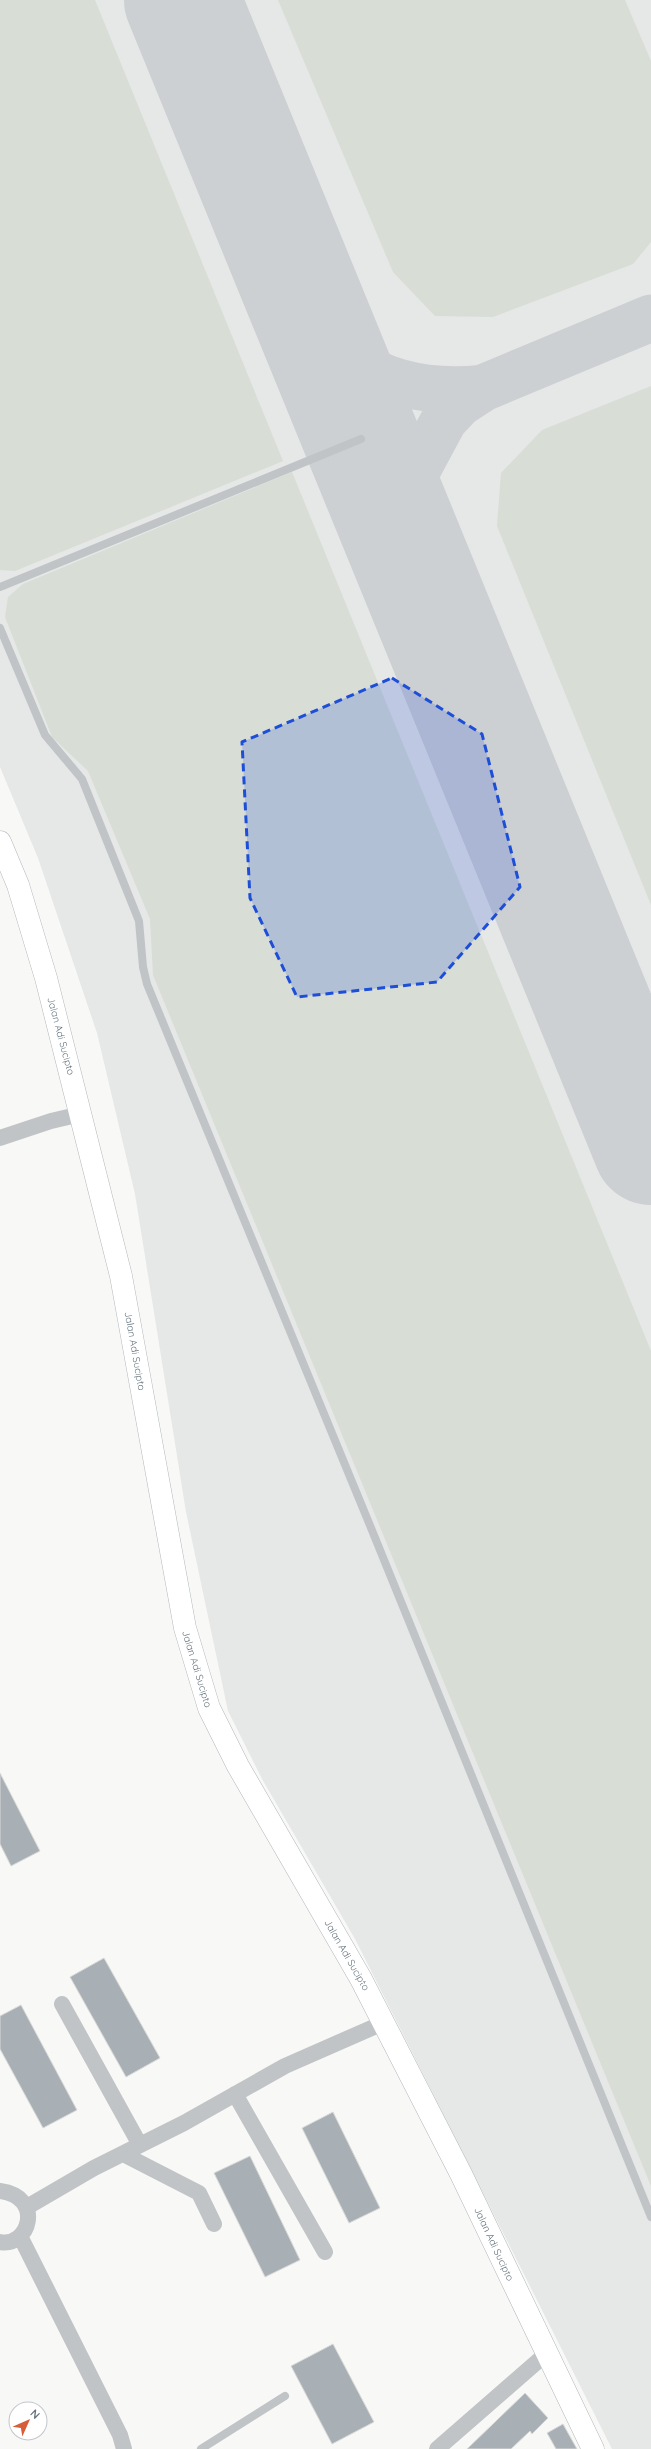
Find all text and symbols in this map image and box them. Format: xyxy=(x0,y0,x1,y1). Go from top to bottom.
street label: Jalan Adi Sucipto xyxy=(44,996,78,1076)
street label: Jalan Adi Sucipto xyxy=(122,1310,148,1392)
street label: Jalan Adi Sucipto xyxy=(179,1629,215,1709)
street label: Jalan Adi Sucipto xyxy=(321,1917,373,1993)
street label: Jalan Adi Sucipto xyxy=(471,2205,517,2283)
north arrow xyxy=(8,2401,48,2441)
text: N xyxy=(27,2406,43,2422)

